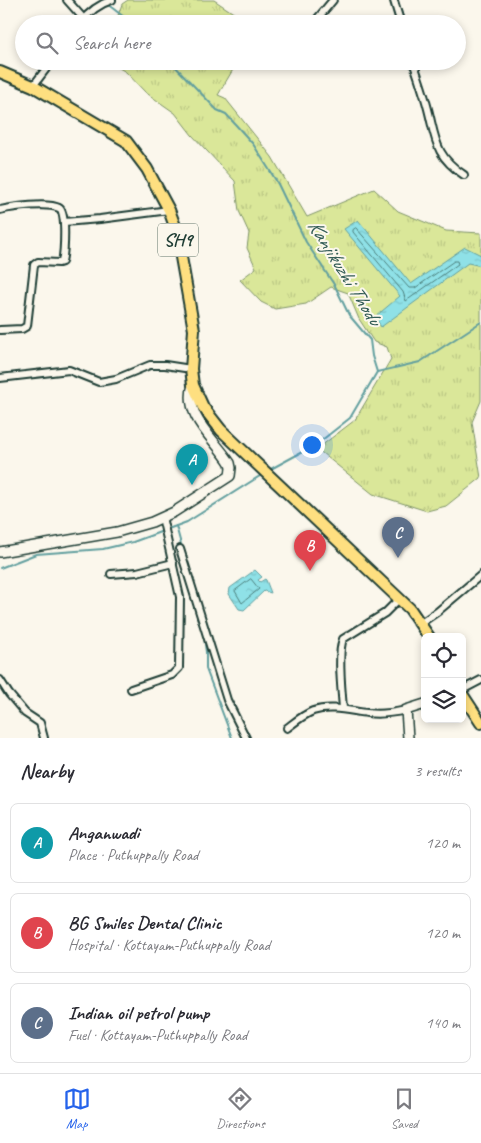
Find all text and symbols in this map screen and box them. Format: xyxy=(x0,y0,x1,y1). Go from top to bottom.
search box xyxy=(15,15,466,70)
icon: search xyxy=(33,29,61,57)
text: Search here xyxy=(73,31,150,55)
water label: Kanjikuzhi Thodu xyxy=(302,214,389,332)
road number: SH9 xyxy=(158,224,198,256)
your location xyxy=(299,432,325,458)
pin: A xyxy=(176,444,208,485)
pin: C xyxy=(382,517,414,558)
pin: B xyxy=(294,530,326,571)
map controls xyxy=(421,633,466,723)
button: locate xyxy=(421,633,466,678)
button: layers xyxy=(421,678,466,723)
text: Nearby xyxy=(20,758,73,784)
text: 3 results xyxy=(414,761,461,781)
text: Anganwadi xyxy=(68,821,139,845)
text: A xyxy=(33,833,41,853)
text: 120 m xyxy=(426,833,460,853)
text: Place · Puthuppally Road xyxy=(68,845,198,865)
text: BG Smiles Dental Clinic xyxy=(68,911,222,935)
text: B xyxy=(33,923,41,943)
text: 120 m xyxy=(426,923,460,943)
text: Hospital · Kottayam-Puthuppally Road xyxy=(68,935,270,955)
text: Indian oil petrol pump xyxy=(68,1001,209,1025)
text: C xyxy=(33,1013,41,1033)
text: 140 m xyxy=(426,1013,460,1033)
text: Fuel · Kottayam-Puthuppally Road xyxy=(68,1025,247,1045)
tab: Map xyxy=(63,1085,91,1132)
tab: Directions xyxy=(216,1085,265,1132)
tab: Saved xyxy=(390,1085,418,1132)

